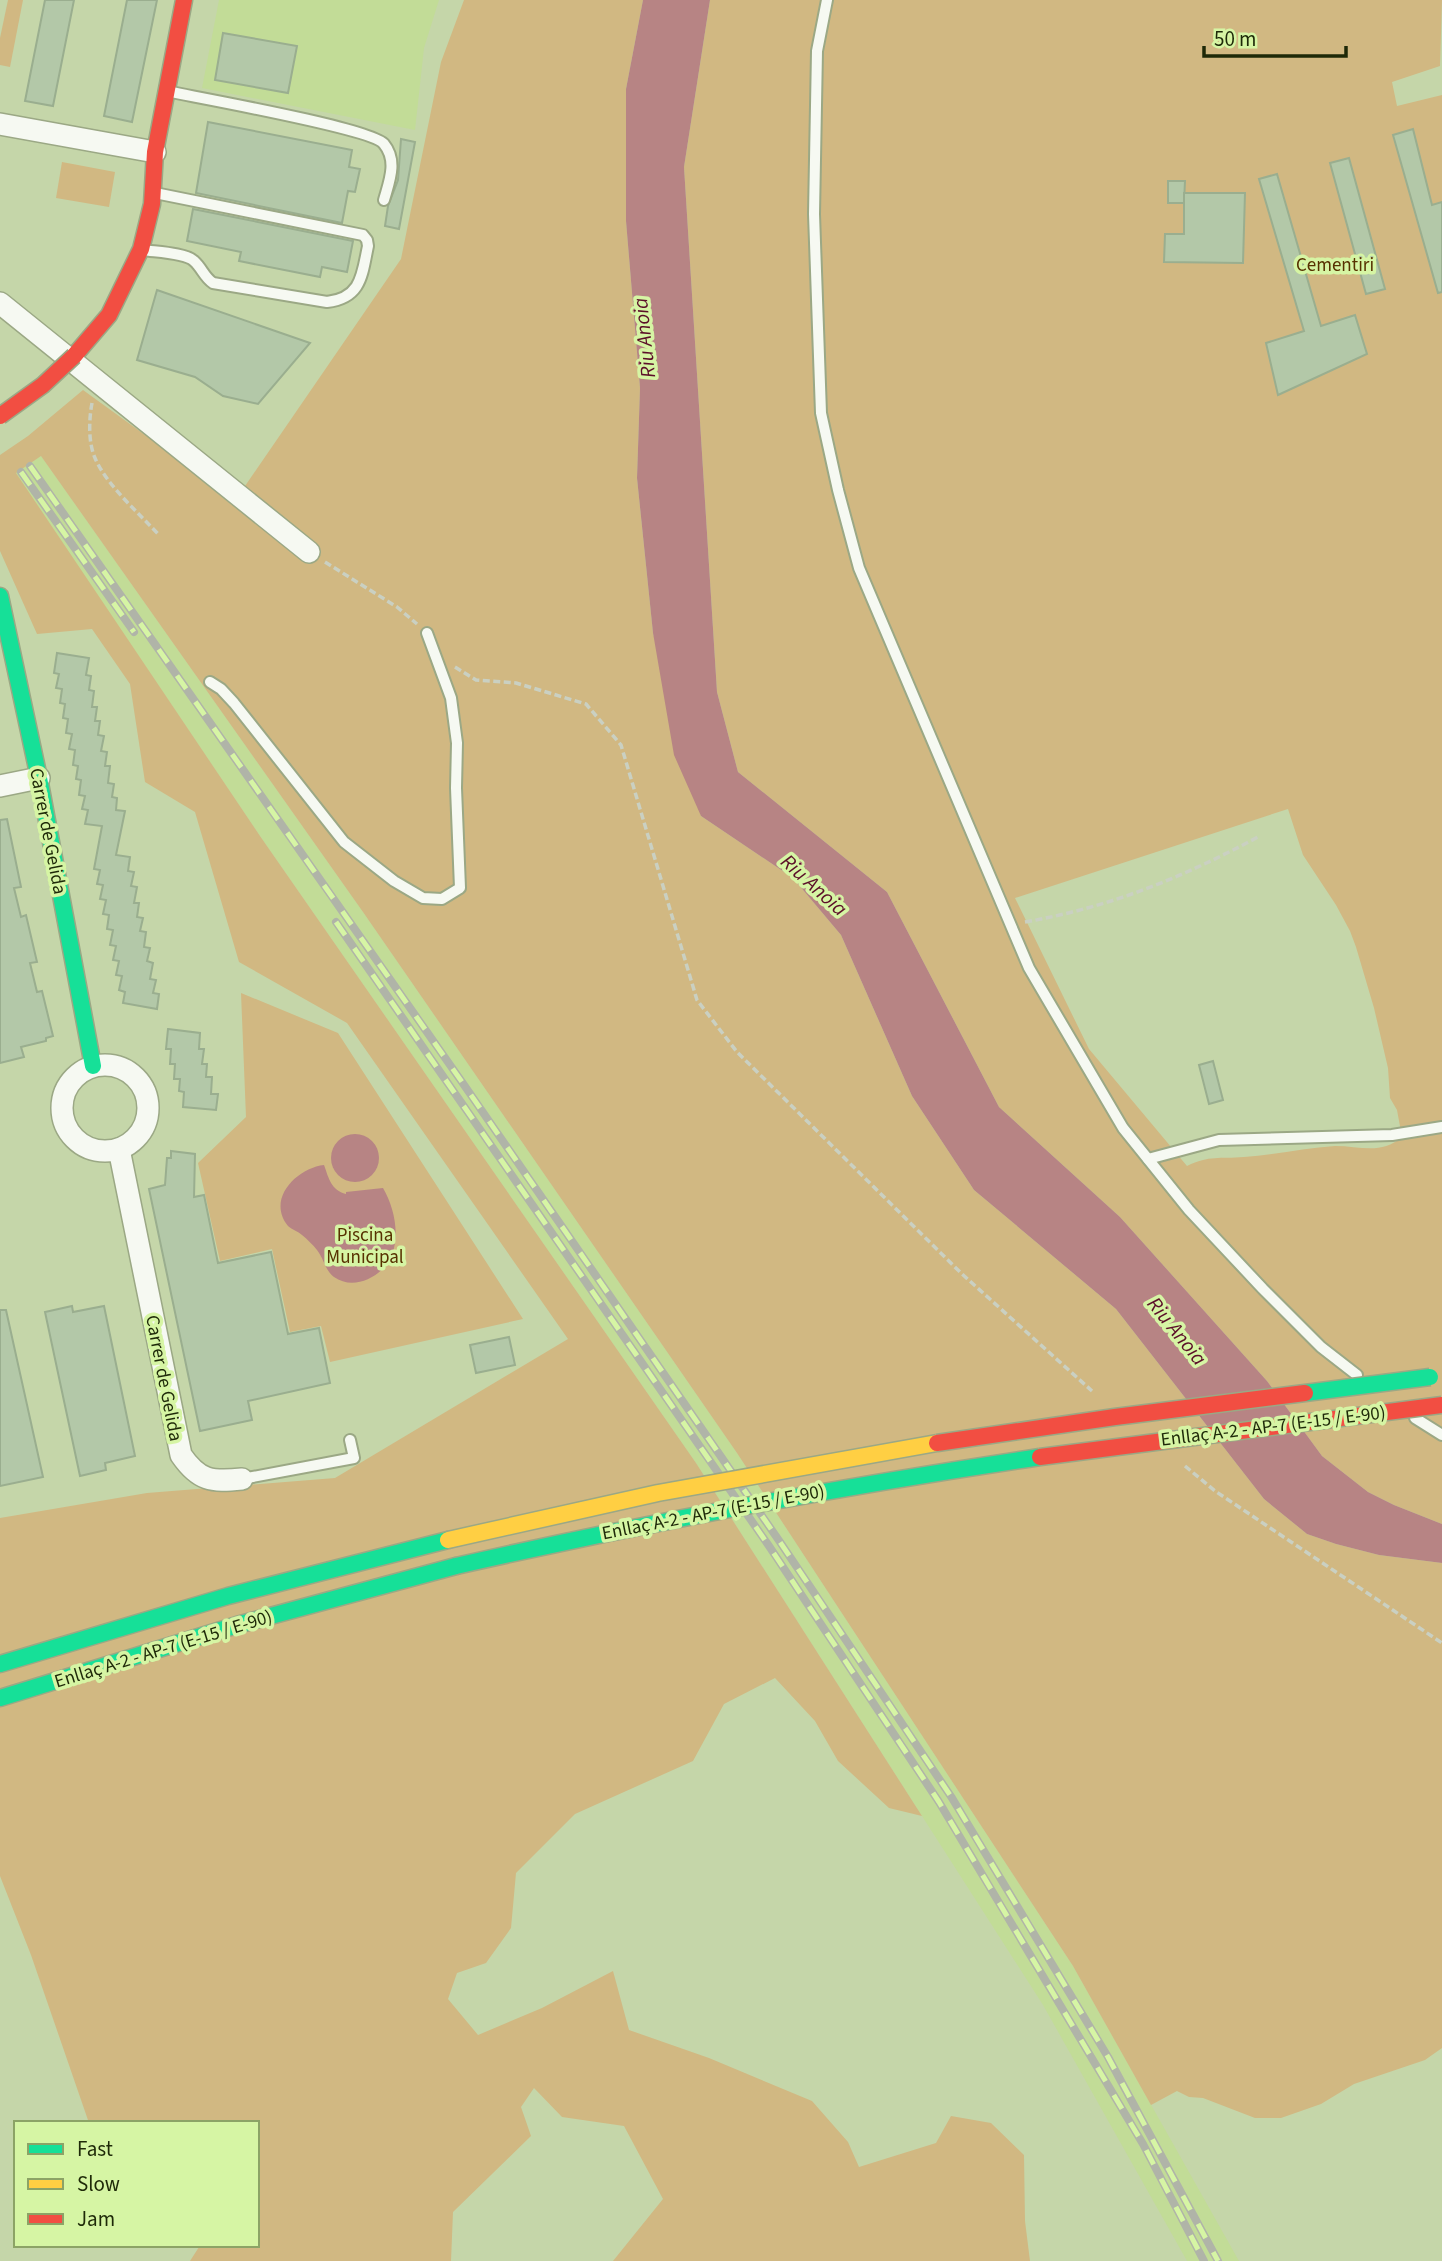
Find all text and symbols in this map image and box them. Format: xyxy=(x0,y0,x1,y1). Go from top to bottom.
scale bar xyxy=(1204,14,1346,58)
text: 50 m xyxy=(1214,24,1256,54)
park label: Cementiri xyxy=(1296,252,1374,279)
water label: Riu Anoia xyxy=(625,296,663,380)
street label: Carrer de Gelida xyxy=(22,766,73,897)
water label: Riu Anoia xyxy=(774,847,854,923)
park label: Piscina Municipal xyxy=(326,1222,404,1271)
water label: Riu Anoia xyxy=(1140,1290,1214,1372)
street label: Carrer de Gelida xyxy=(138,1313,189,1444)
street label: Enllaç A-2 - AP-7 (E-15 / E-90) xyxy=(1159,1399,1387,1454)
street label: Enllaç A-2 - AP-7 (E-15 / E-90) xyxy=(600,1478,827,1547)
street label: Enllaç A-2 - AP-7 (E-15 / E-90) xyxy=(51,1603,276,1695)
legend xyxy=(14,2121,259,2247)
text: Fast xyxy=(77,2134,113,2164)
text: Slow xyxy=(77,2169,120,2199)
text: Jam xyxy=(77,2204,115,2234)

